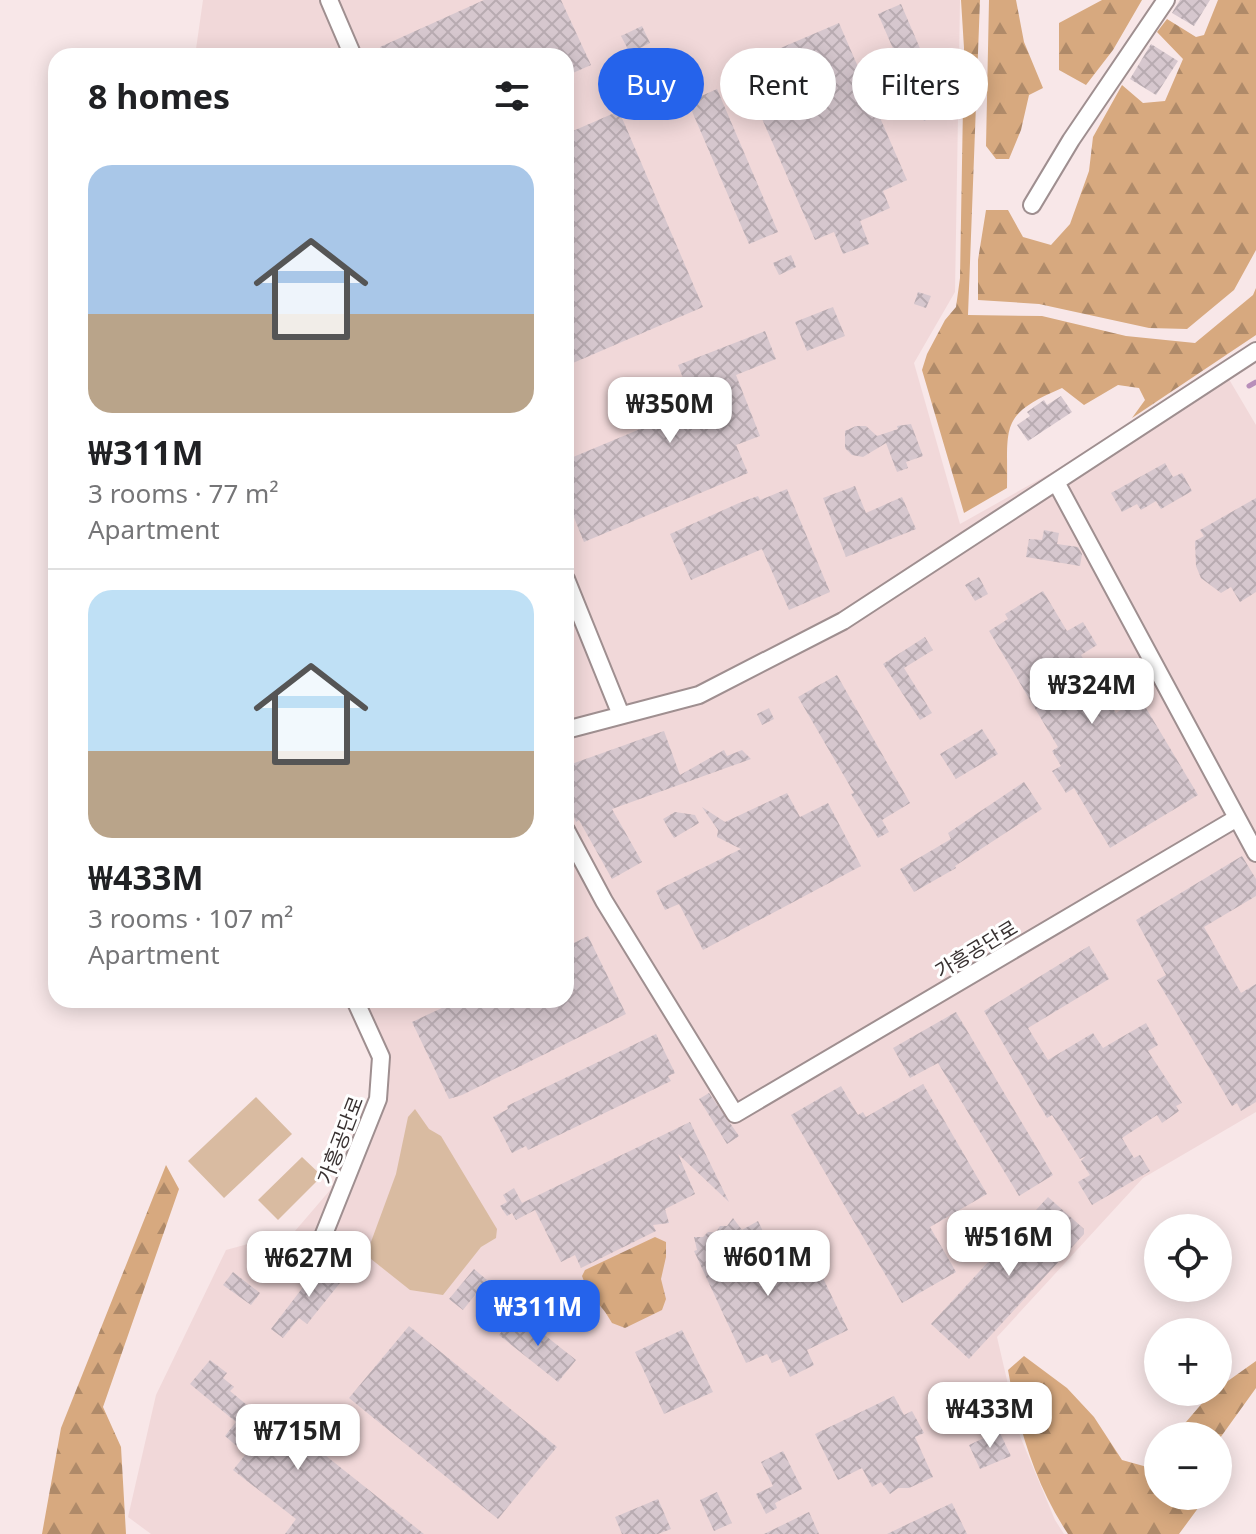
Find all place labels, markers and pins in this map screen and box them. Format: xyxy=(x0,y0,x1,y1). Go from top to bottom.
pin: ₩350M xyxy=(614,377,726,445)
pin: ₩324M xyxy=(1036,658,1148,726)
pin: ₩516M xyxy=(953,1210,1065,1278)
pin: ₩601M xyxy=(712,1230,824,1298)
pin: ₩627M xyxy=(253,1231,365,1299)
pin: ₩311M xyxy=(482,1280,594,1348)
pin: ₩433M xyxy=(934,1382,1046,1450)
pin: ₩715M xyxy=(242,1404,354,1472)

